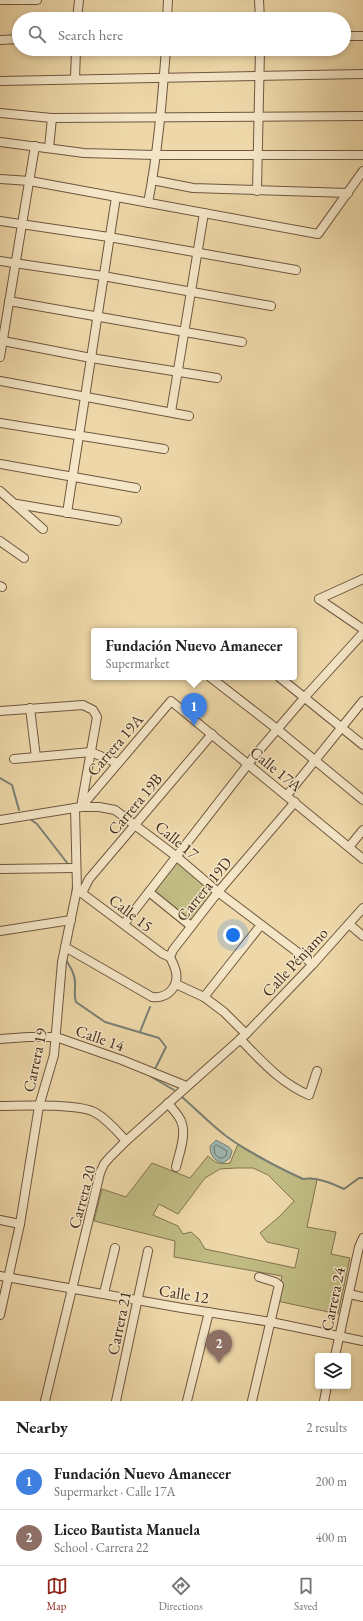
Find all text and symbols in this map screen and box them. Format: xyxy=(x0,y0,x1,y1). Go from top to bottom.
search box xyxy=(12,12,351,56)
icon: search xyxy=(26,23,48,45)
text: Search here xyxy=(58,25,123,44)
popup xyxy=(91,628,297,680)
text: Fundación Nuevo Amanecer xyxy=(105,636,283,655)
text: Supermarket xyxy=(105,655,169,672)
pin: 1 xyxy=(181,693,207,726)
street label: Carrera 19A xyxy=(82,709,148,781)
street label: Calle 17A xyxy=(246,742,307,797)
street label: Carrera 19B xyxy=(103,769,167,839)
street label: Calle 17 xyxy=(151,816,203,864)
street label: Carrera 19D xyxy=(172,852,236,926)
street label: Calle 15 xyxy=(105,889,157,937)
street label: Calle Pénjamo xyxy=(257,923,333,1001)
your location xyxy=(223,925,243,945)
street label: Calle 14 xyxy=(73,1020,127,1056)
street label: Carrera 19 xyxy=(18,1026,52,1094)
street label: Carrera 20 xyxy=(63,1163,101,1231)
street label: Carrera 24 xyxy=(316,1265,350,1333)
street label: Calle 12 xyxy=(158,1280,211,1308)
street label: Carrera 21 xyxy=(102,1289,136,1357)
pin: 2 xyxy=(206,1330,232,1363)
map controls xyxy=(315,1353,351,1389)
button: layers xyxy=(315,1353,351,1389)
text: Nearby xyxy=(16,1416,68,1438)
text: 2 results xyxy=(306,1419,347,1436)
text: Fundación Nuevo Amanecer xyxy=(54,1464,231,1483)
text: 1 xyxy=(26,1473,32,1490)
text: 200 m xyxy=(316,1473,347,1490)
text: Supermarket · Calle 17A xyxy=(54,1483,176,1500)
text: Liceo Bautista Manuela xyxy=(54,1520,200,1539)
text: 2 xyxy=(26,1529,32,1546)
text: 400 m xyxy=(316,1529,347,1546)
text: School · Carrera 22 xyxy=(54,1539,148,1556)
tab: Map xyxy=(46,1575,68,1613)
tab: Directions xyxy=(159,1575,203,1613)
tab: Saved xyxy=(294,1575,317,1613)

